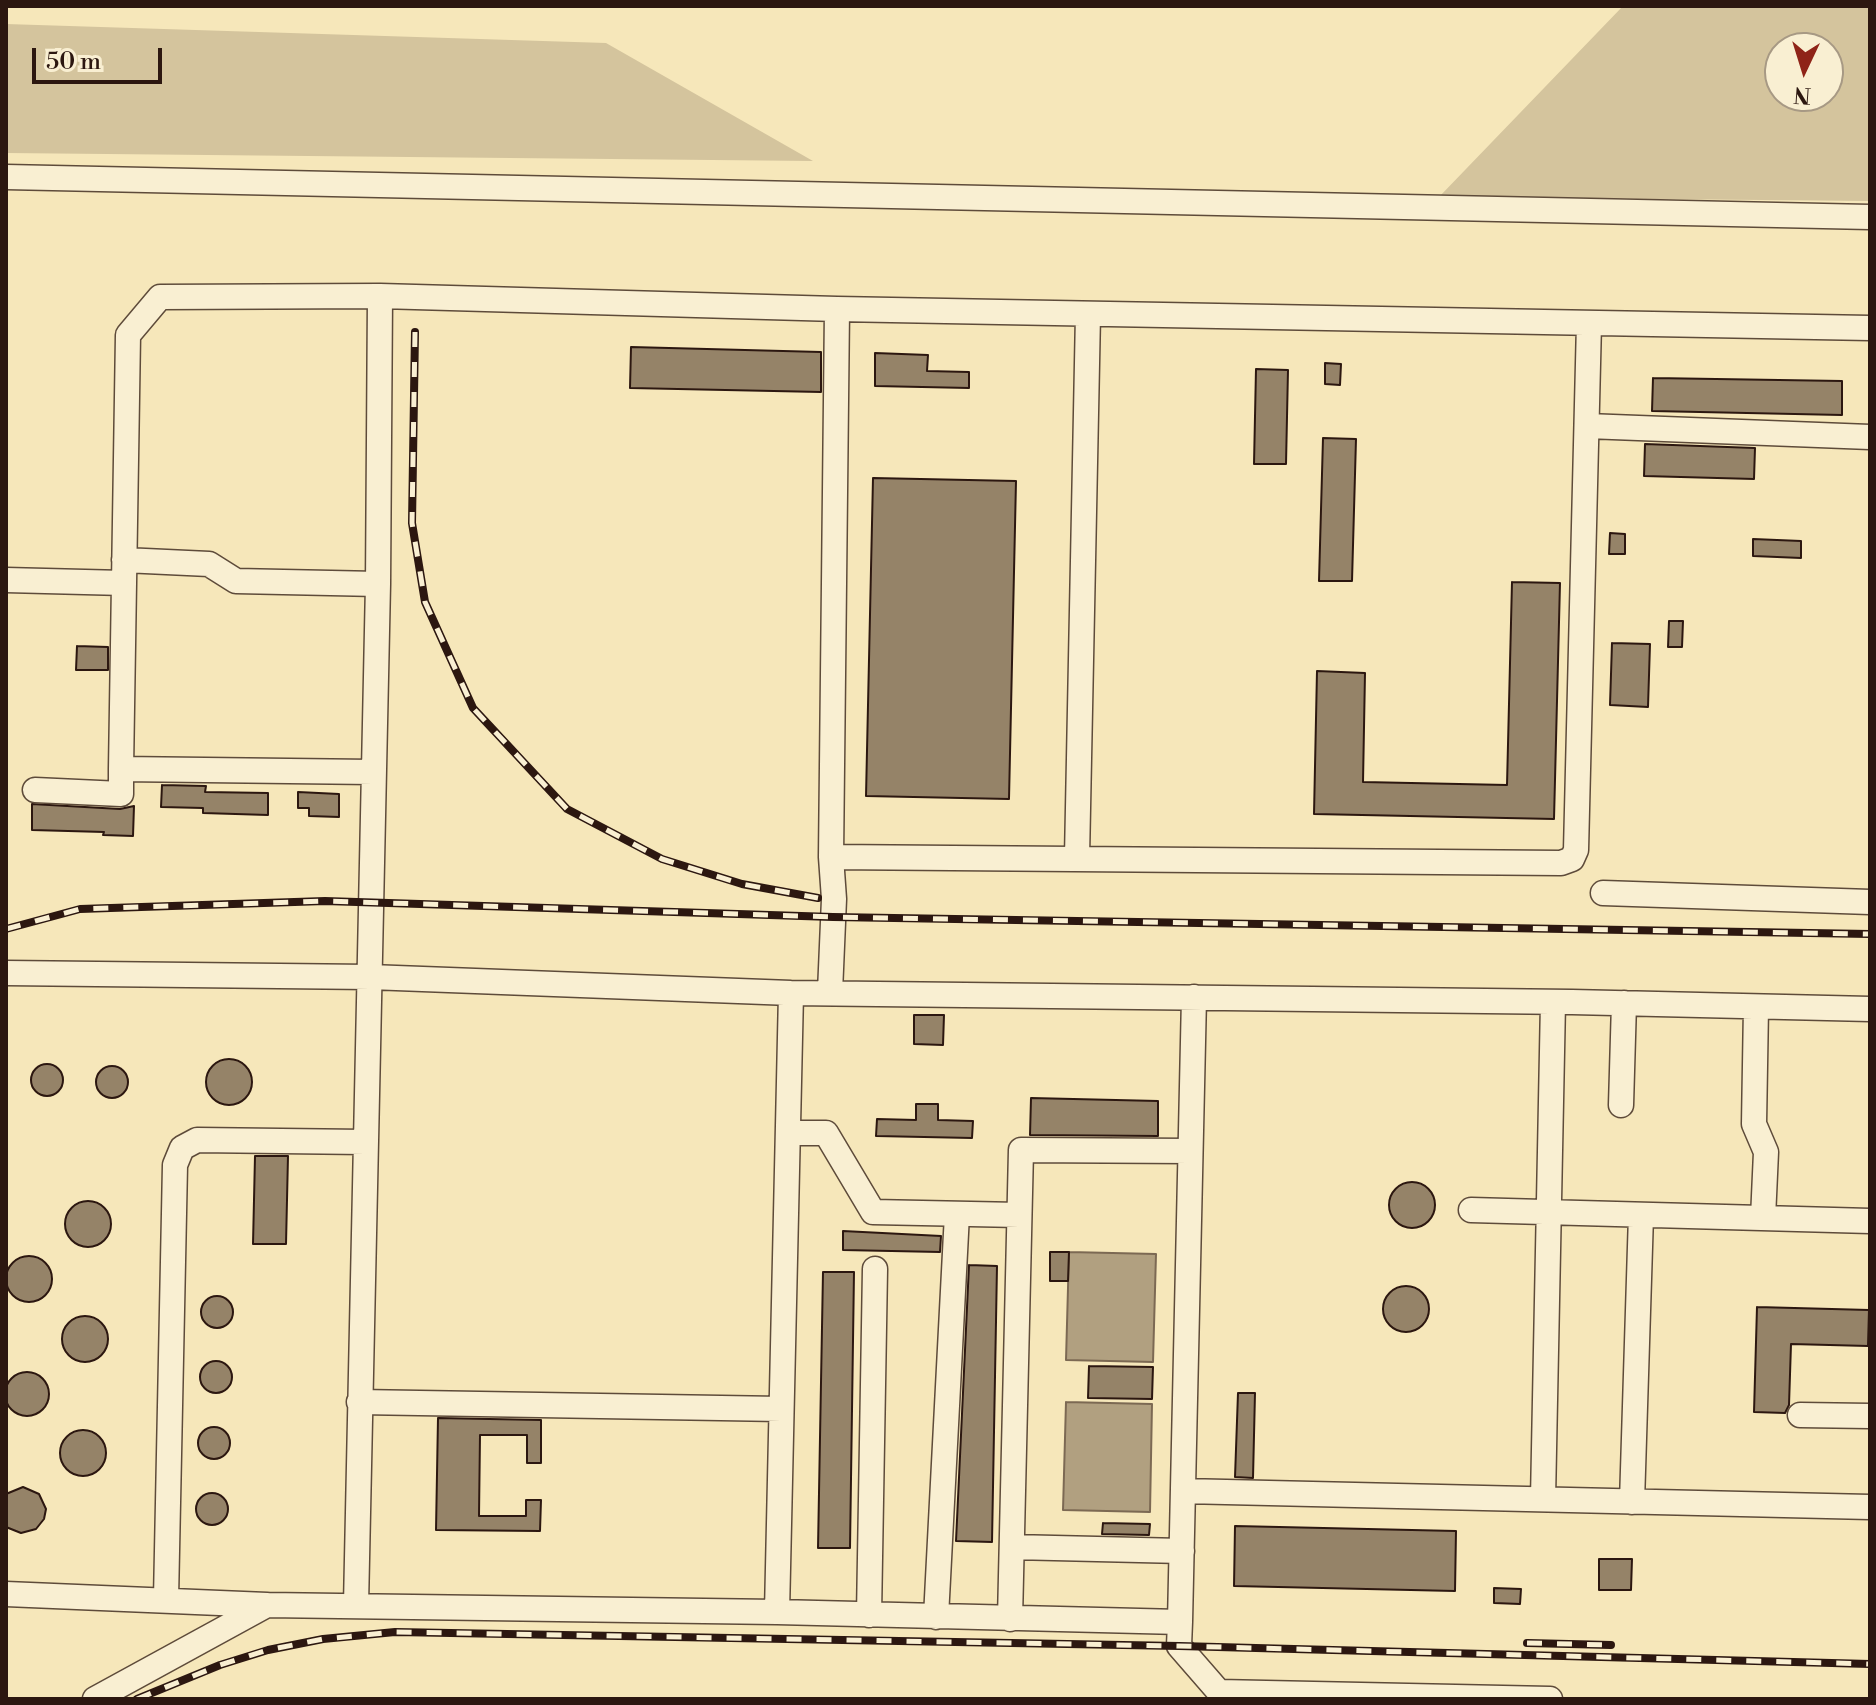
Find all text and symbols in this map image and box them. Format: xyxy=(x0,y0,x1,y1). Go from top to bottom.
scale bar xyxy=(36,32,166,82)
north arrow xyxy=(1764,32,1844,112)
text: 50 m xyxy=(46,47,101,77)
text: N xyxy=(1793,80,1812,109)

